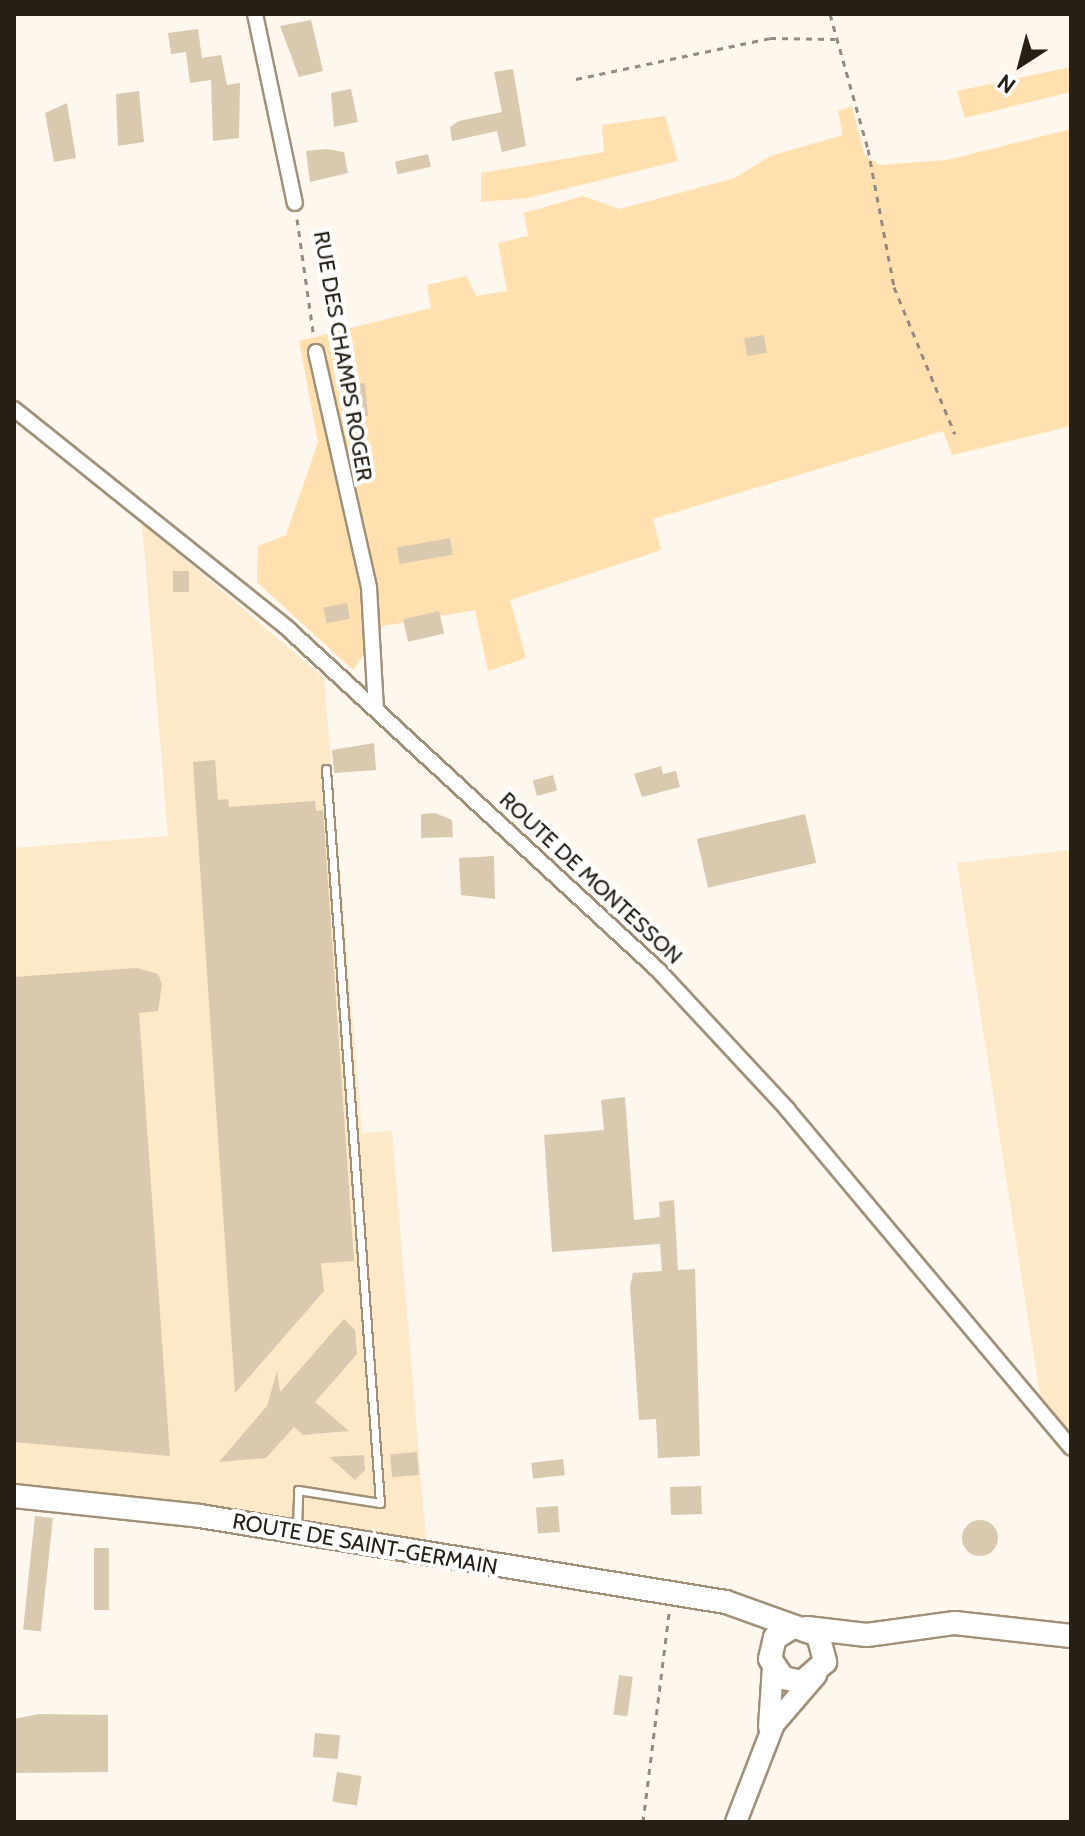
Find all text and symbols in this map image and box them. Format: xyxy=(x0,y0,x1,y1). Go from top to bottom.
north arrow xyxy=(981,24,1061,104)
text: N xyxy=(992,68,1021,99)
street label: RUE DES CHAMPS ROGER xyxy=(308,229,378,483)
street label: ROUTE DE MONTESSON xyxy=(494,786,688,970)
street label: ROUTE DE SAINT-GERMAIN xyxy=(230,1508,500,1580)

